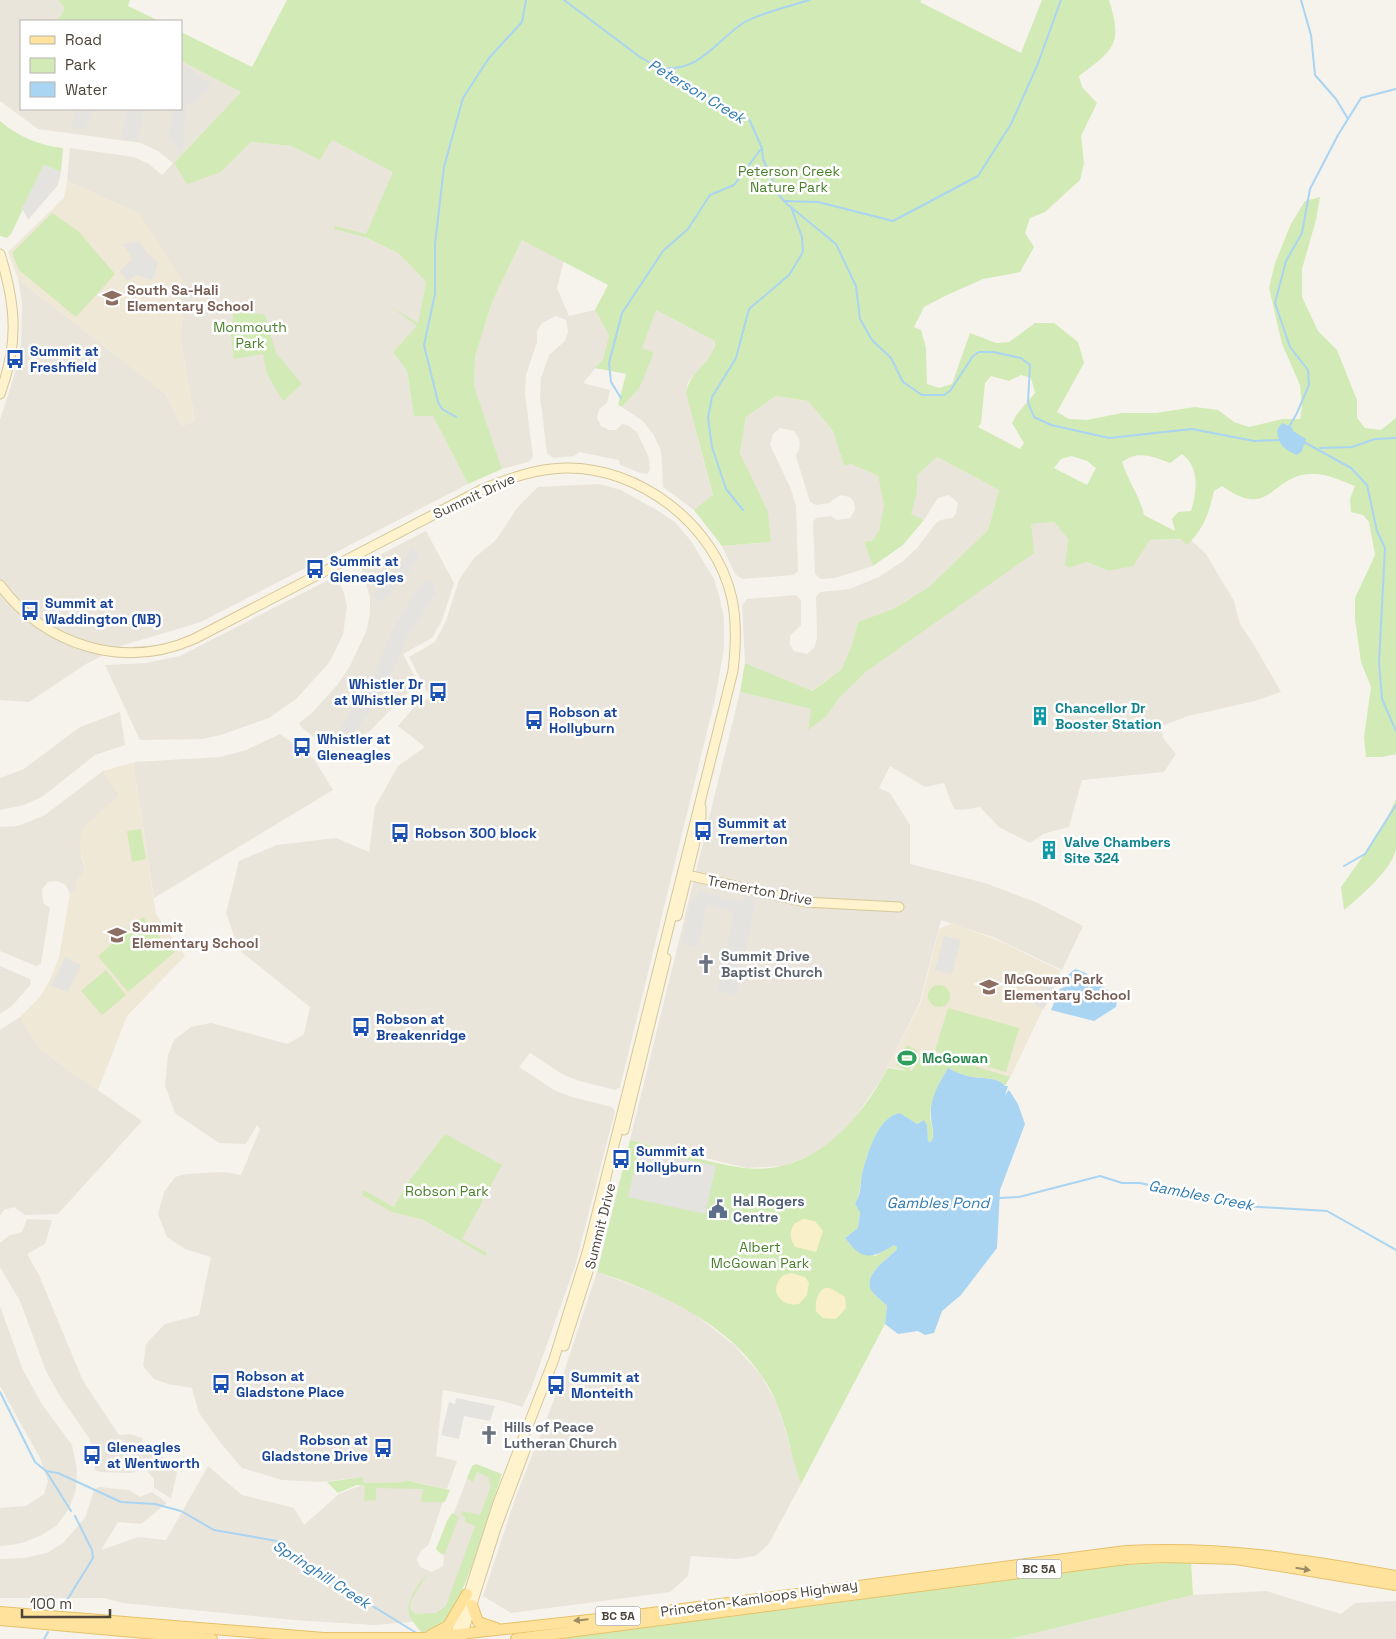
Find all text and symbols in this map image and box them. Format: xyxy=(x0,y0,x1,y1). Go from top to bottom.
legend xyxy=(20,20,182,110)
text: Road xyxy=(65,30,102,49)
text: Park xyxy=(65,55,96,74)
water label: Peterson Creek xyxy=(645,55,750,128)
text: Water xyxy=(65,80,108,99)
park label: Peterson Creek Nature Park xyxy=(738,162,841,196)
place label: South Sa-Hali Elementary School xyxy=(127,281,253,315)
school or university icon: South Sa-Hali Elementary School xyxy=(101,287,123,309)
park label: Monmouth Park xyxy=(213,318,287,352)
place label: Summit at Freshfield xyxy=(30,342,99,376)
bus stop icon: Summit at Freshfield xyxy=(4,348,26,370)
street label: Summit Drive xyxy=(430,469,518,523)
place label: Summit at Gleneagles xyxy=(330,552,404,586)
bus stop icon: Summit at Gleneagles xyxy=(304,558,326,580)
place label: Summit at Waddington (NB) xyxy=(45,594,161,628)
bus stop icon: Summit at Waddington (NB) xyxy=(19,600,41,622)
place label: Whistler Dr at Whistler Pl xyxy=(334,675,423,709)
bus stop icon: Whistler Dr at Whistler Pl xyxy=(427,681,449,703)
place label: Chancellor Dr Booster Station xyxy=(1055,699,1162,733)
place label: Robson at Hollyburn xyxy=(549,703,617,737)
building icon: Chancellor Dr Booster Station xyxy=(1029,705,1051,727)
bus stop icon: Robson at Hollyburn xyxy=(523,709,545,731)
place label: Whistler at Gleneagles xyxy=(317,730,391,764)
bus stop icon: Whistler at Gleneagles xyxy=(291,736,313,758)
place label: Summit at Tremerton xyxy=(718,814,788,848)
bus stop icon: Summit at Tremerton xyxy=(692,820,714,842)
bus stop icon: Robson 300 block xyxy=(389,822,411,844)
place label: Robson 300 block xyxy=(415,824,537,842)
place label: Valve Chambers Site 324 xyxy=(1064,833,1171,867)
building icon: Valve Chambers Site 324 xyxy=(1038,839,1060,861)
street label: Tremerton Drive xyxy=(706,871,814,909)
place label: Summit Elementary School xyxy=(132,918,258,952)
school or university icon: Summit Elementary School xyxy=(106,924,128,946)
place label: Summit Drive Baptist Church xyxy=(721,947,823,981)
church icon: Summit Drive Baptist Church xyxy=(695,953,717,975)
place label: McGowan Park Elementary School xyxy=(1004,970,1130,1004)
school or university icon: McGowan Park Elementary School xyxy=(978,976,1000,998)
place label: Robson at Breakenridge xyxy=(376,1010,466,1044)
bus stop icon: Robson at Breakenridge xyxy=(350,1016,372,1038)
sports icon: McGowan xyxy=(896,1047,918,1069)
place label: McGowan xyxy=(922,1049,988,1067)
place label: Summit at Hollyburn xyxy=(636,1142,705,1176)
bus stop icon: Summit at Hollyburn xyxy=(610,1148,632,1170)
water label: Gambles Creek xyxy=(1147,1176,1257,1215)
street label: Summit Drive xyxy=(581,1181,619,1271)
park label: Robson Park xyxy=(405,1182,489,1200)
place label: Hal Rogers Centre xyxy=(733,1192,805,1226)
water label: Gambles Pond xyxy=(887,1193,991,1212)
public building icon: Hal Rogers Centre xyxy=(707,1198,729,1220)
park label: Albert McGowan Park xyxy=(711,1238,810,1272)
place label: Robson at Gladstone Place xyxy=(236,1367,344,1401)
place label: Summit at Monteith xyxy=(571,1368,640,1402)
bus stop icon: Robson at Gladstone Place xyxy=(210,1373,232,1395)
bus stop icon: Summit at Monteith xyxy=(545,1374,567,1396)
place label: Hills of Peace Lutheran Church xyxy=(504,1418,617,1452)
church icon: Hills of Peace Lutheran Church xyxy=(478,1424,500,1446)
place label: Robson at Gladstone Drive xyxy=(262,1431,368,1465)
bus stop icon: Robson at Gladstone Drive xyxy=(372,1437,394,1459)
place label: Gleneagles at Wentworth xyxy=(107,1438,200,1472)
bus stop icon: Gleneagles at Wentworth xyxy=(81,1444,103,1466)
water label: Springhill Creek xyxy=(270,1536,376,1613)
road number: BC 5A xyxy=(1016,1560,1062,1578)
one-way arrow xyxy=(1296,1565,1312,1573)
street label: Princeton-Kamloops Highway xyxy=(659,1575,859,1621)
scale bar xyxy=(22,1586,110,1618)
text: 100 m xyxy=(30,1594,72,1613)
road number: BC 5A xyxy=(596,1606,640,1625)
one-way arrow xyxy=(573,1616,589,1624)

